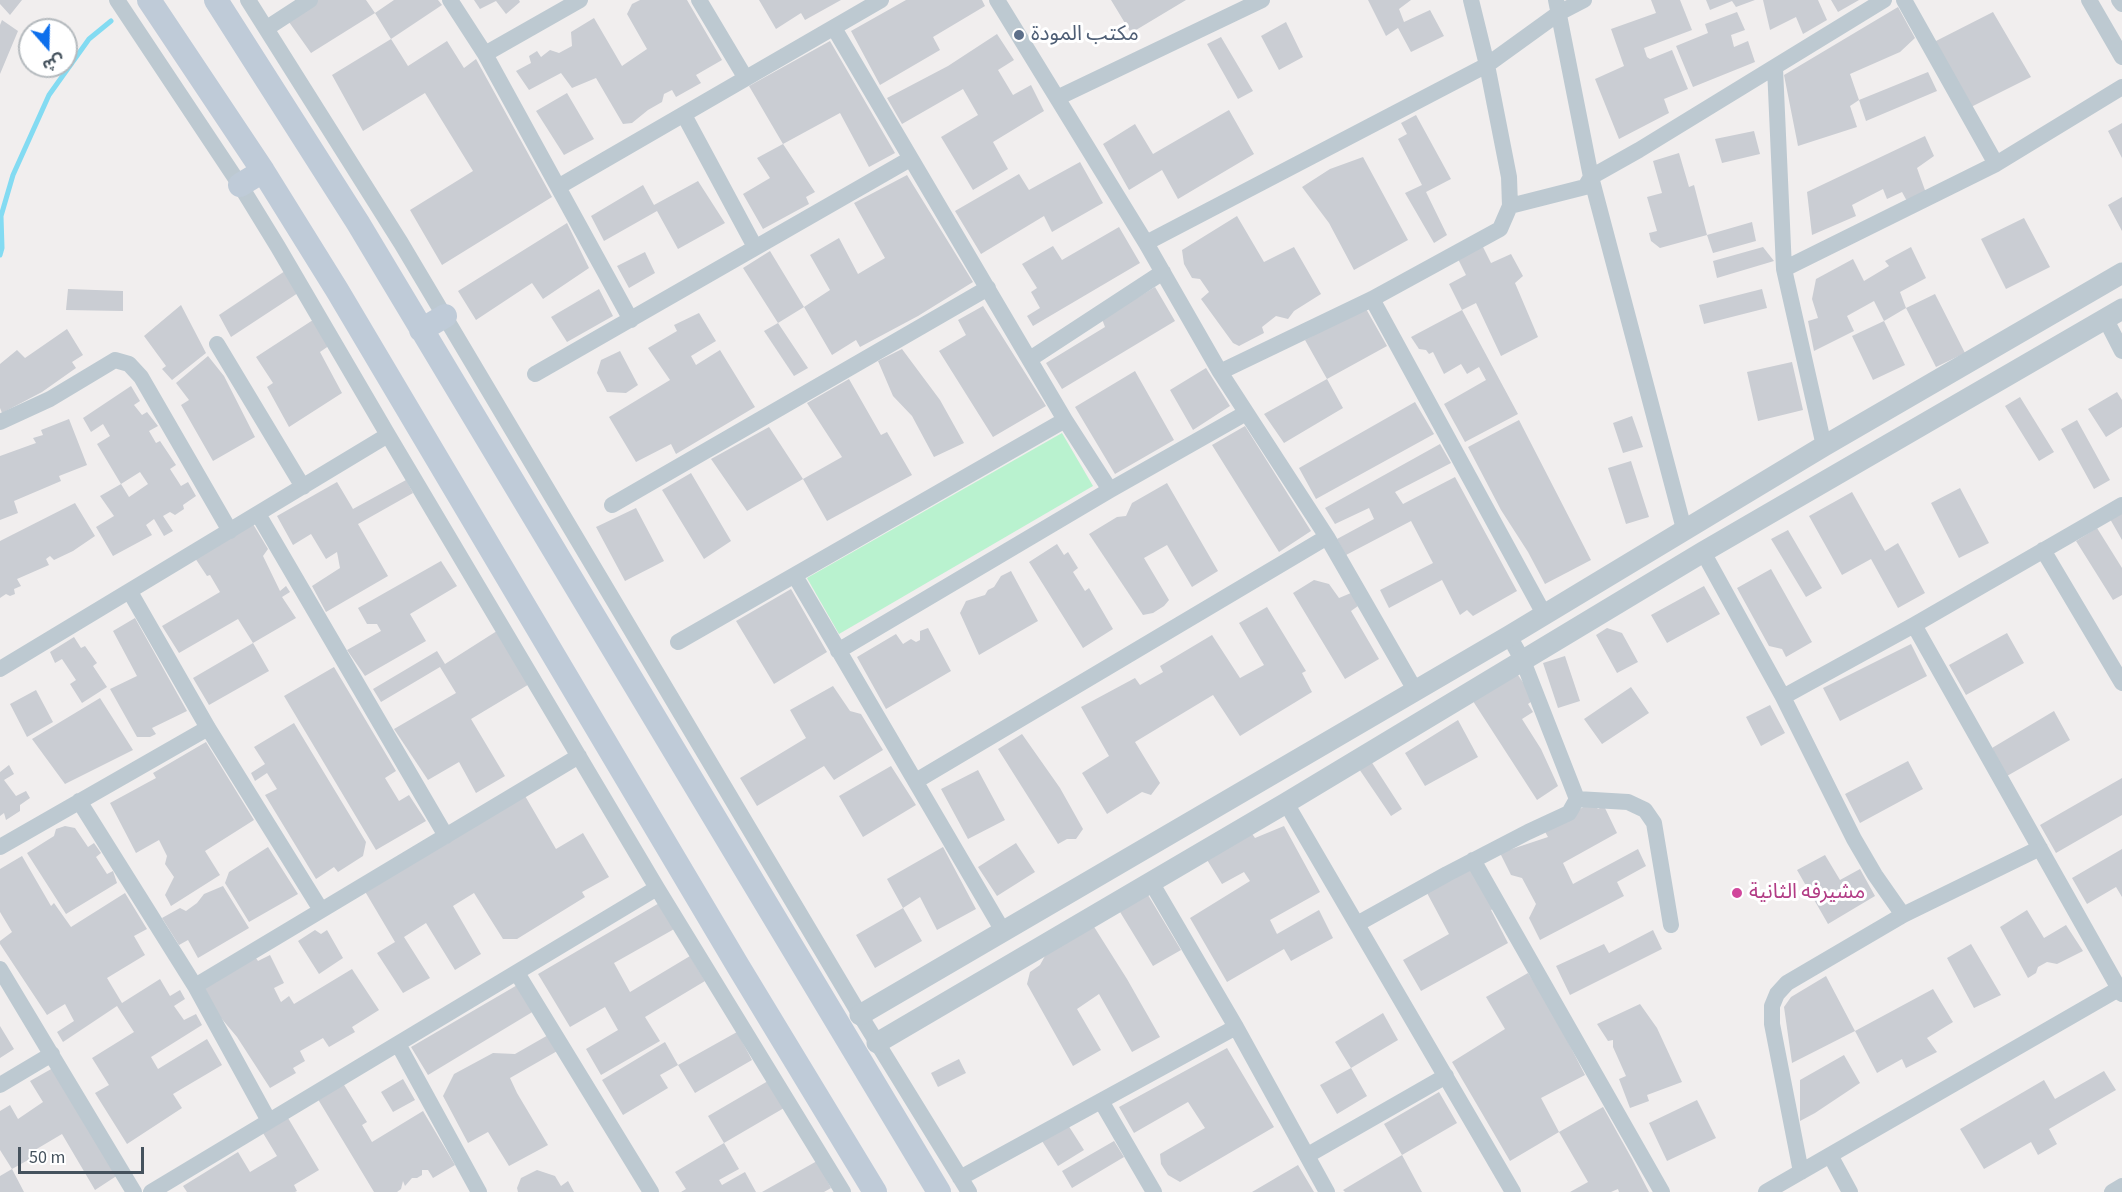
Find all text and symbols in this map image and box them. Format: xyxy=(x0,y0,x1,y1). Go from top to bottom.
north arrow xyxy=(18,18,78,78)
place label: مكتب المودة xyxy=(1031,22,1139,48)
marker: مكتب المودة xyxy=(1012,28,1026,42)
text: ش xyxy=(39,49,68,77)
place label: مشيرفه الثانية xyxy=(1749,880,1865,906)
marker: مشيرفه الثانية xyxy=(1730,886,1744,900)
scale bar xyxy=(21,1135,147,1173)
text: 50 m xyxy=(29,1145,65,1170)

